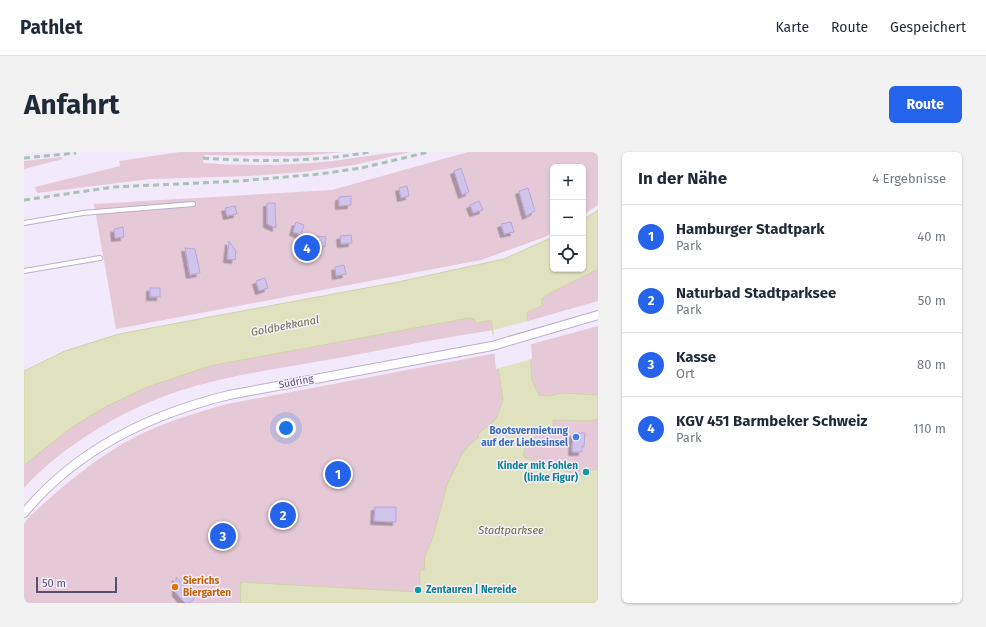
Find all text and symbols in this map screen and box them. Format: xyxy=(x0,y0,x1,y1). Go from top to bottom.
text: Pathlet xyxy=(20,16,83,39)
text: Karte xyxy=(775,19,809,36)
text: Route xyxy=(831,19,868,36)
text: Gespeichert xyxy=(890,19,966,36)
button: Route xyxy=(889,86,962,123)
text: Anfahrt xyxy=(24,88,120,121)
map controls xyxy=(550,164,586,272)
button: + xyxy=(550,164,586,200)
text: In der Nähe xyxy=(638,168,727,189)
text: 4 Ergebnisse xyxy=(872,171,946,186)
button: − xyxy=(550,200,586,236)
text: Hamburger Stadtpark xyxy=(676,220,825,238)
text: 1 xyxy=(648,229,654,244)
text: 40 m xyxy=(917,229,946,244)
pin: 4 xyxy=(294,233,320,263)
button: locate xyxy=(550,236,586,272)
text: Park xyxy=(676,238,702,253)
text: Naturbad Stadtparksee xyxy=(676,284,836,302)
text: 2 xyxy=(648,293,654,308)
text: 50 m xyxy=(918,293,946,308)
text: Park xyxy=(676,302,702,317)
water label: Goldbekkanal xyxy=(250,313,320,339)
text: Kasse xyxy=(676,348,716,366)
text: 3 xyxy=(648,357,654,372)
text: 80 m xyxy=(917,357,946,372)
text: Ort xyxy=(676,366,695,381)
street label: Südring xyxy=(278,373,315,391)
text: KGV 451 Barmbeker Schweiz xyxy=(676,412,867,430)
your location xyxy=(276,418,296,438)
text: 4 xyxy=(647,421,655,436)
text: 110 m xyxy=(913,421,946,436)
place label: Bootsvermietung auf der Liebesinsel xyxy=(481,425,568,449)
text: Park xyxy=(676,430,702,445)
marker: Bootsvermietung auf der Liebesinsel xyxy=(571,432,581,442)
pin: 1 xyxy=(325,459,351,489)
place label: Kinder mit Fohlen (linke Figur) xyxy=(497,460,579,484)
marker: Kinder mit Fohlen (linke Figur) xyxy=(581,467,591,477)
pin: 2 xyxy=(270,500,296,530)
pin: 3 xyxy=(210,521,236,551)
water label: Stadtparksee xyxy=(477,524,544,537)
scale bar xyxy=(36,575,117,594)
place label: Sierichs Biergarten xyxy=(183,575,231,599)
text: 50 m xyxy=(42,577,66,590)
marker: Sierichs Biergarten xyxy=(170,582,180,592)
place label: Zentauren | Nereide xyxy=(426,583,517,596)
marker: Zentauren | Nereide xyxy=(413,585,423,595)

